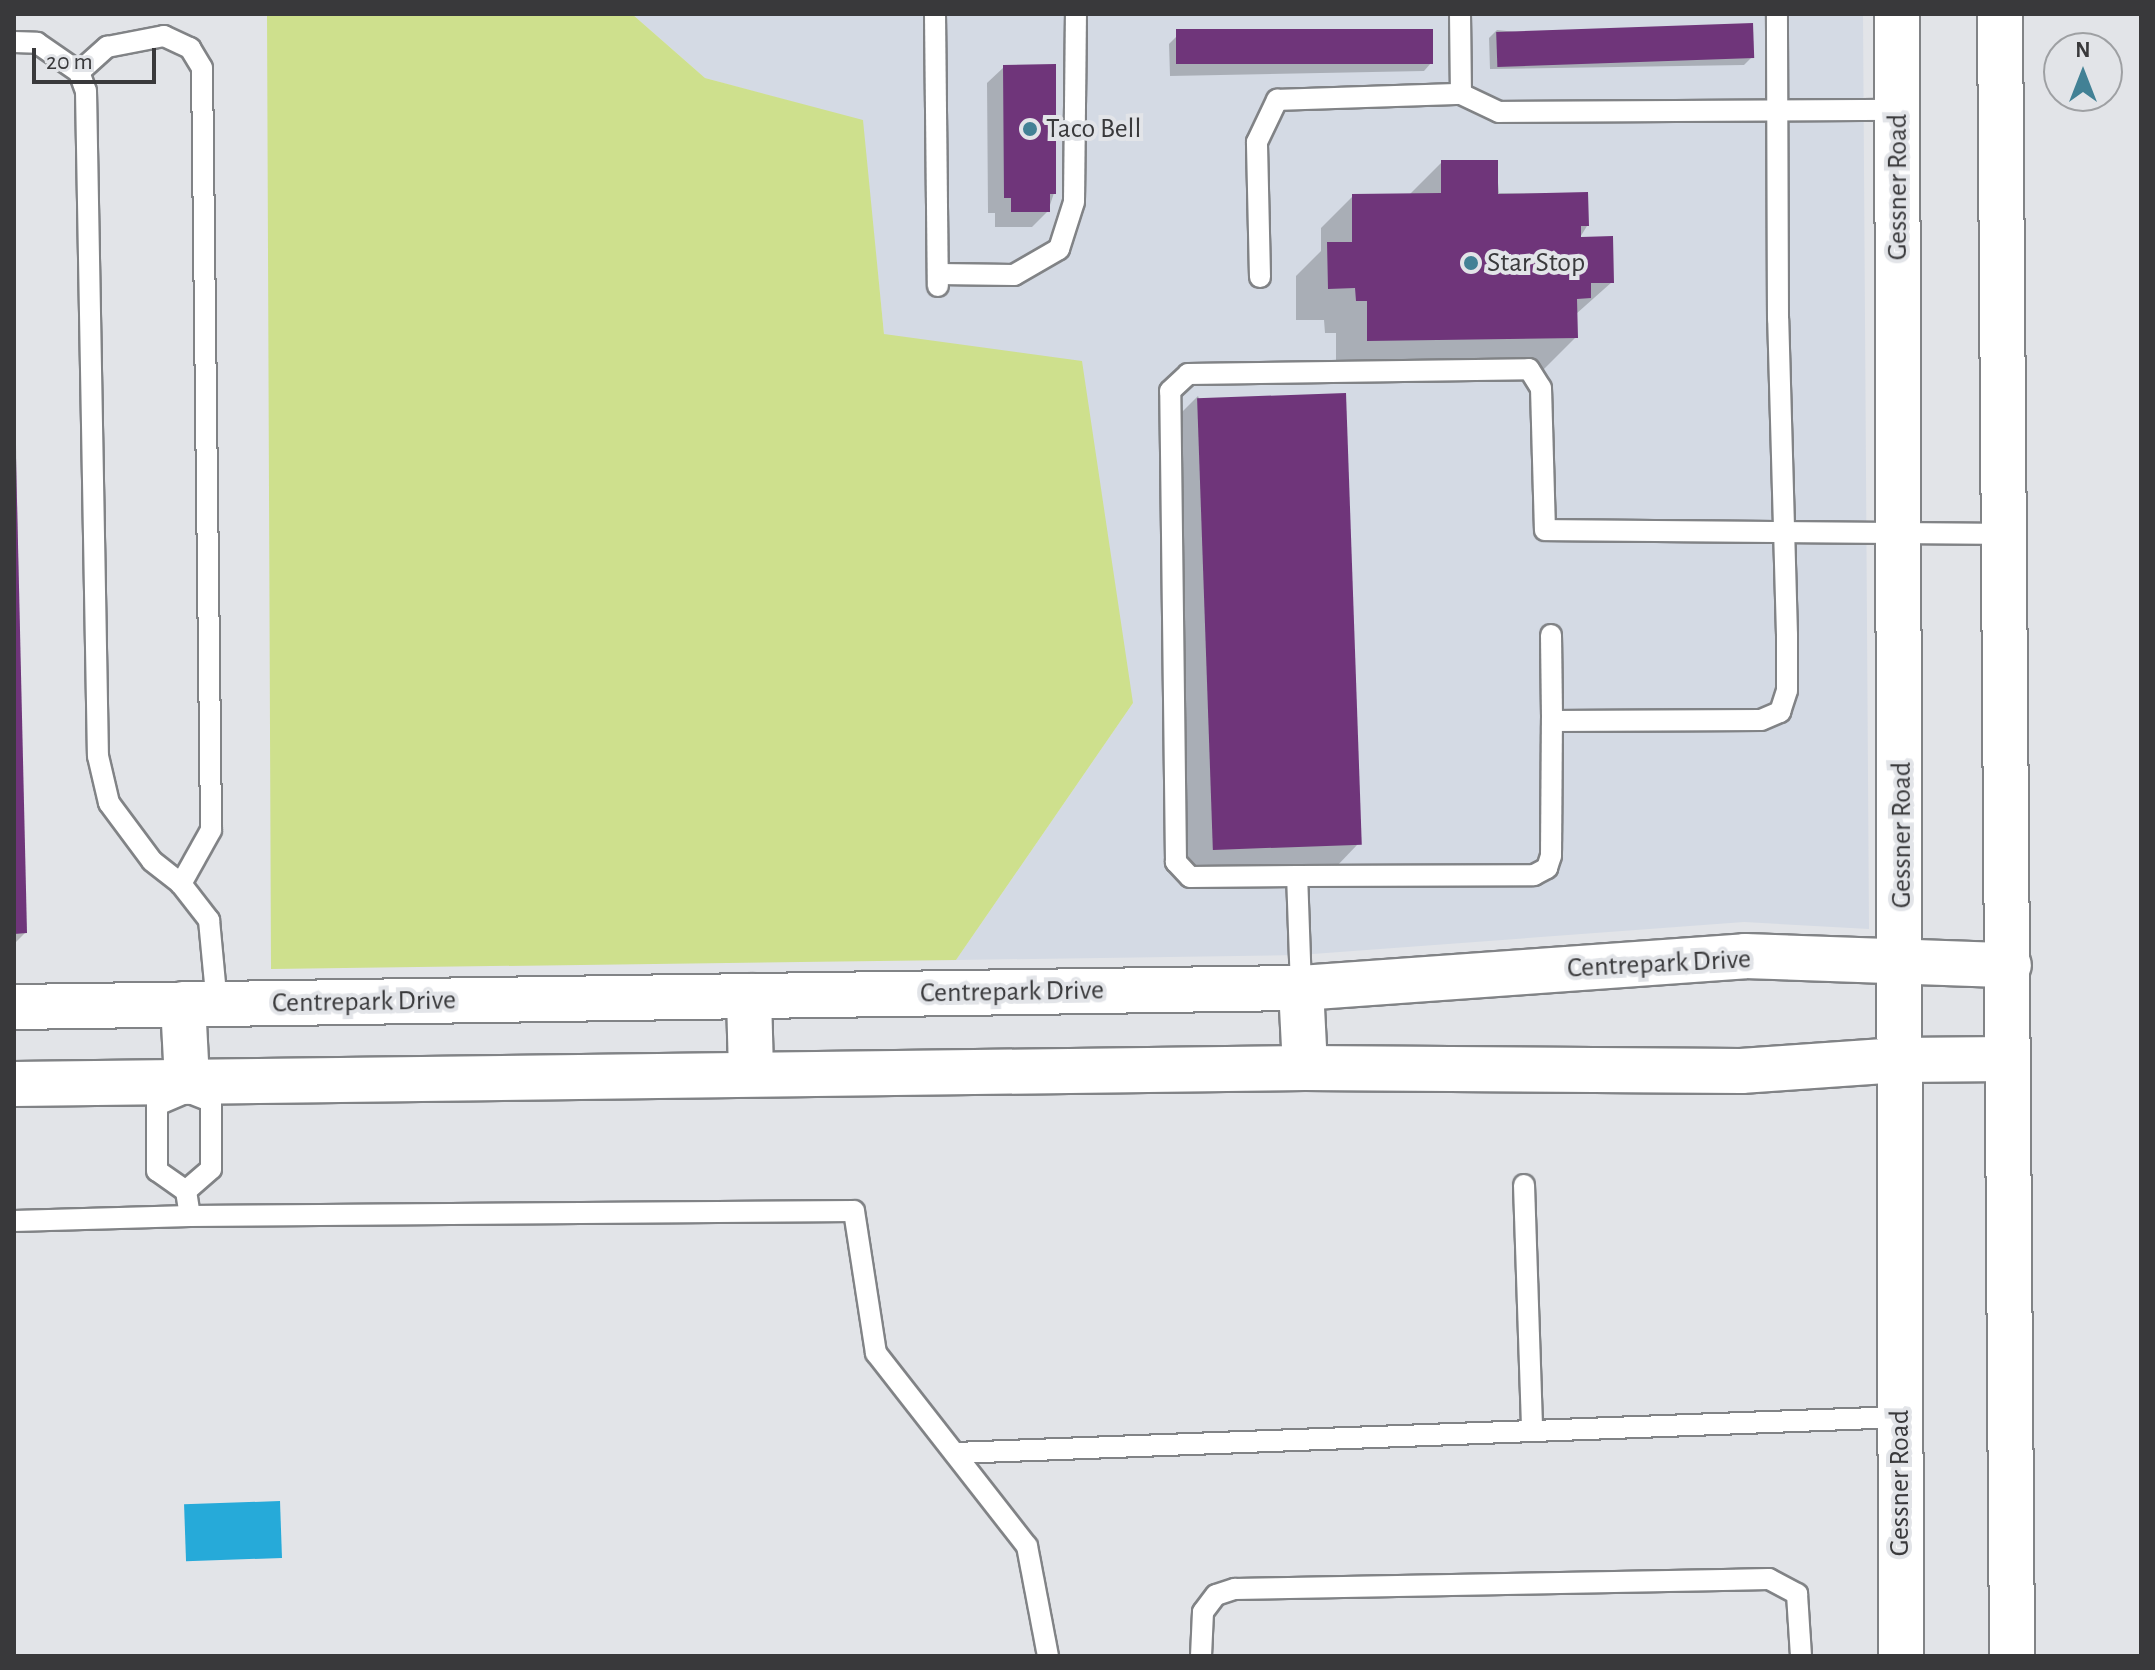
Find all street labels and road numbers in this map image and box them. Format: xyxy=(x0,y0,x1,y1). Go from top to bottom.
street label: Gessner Road xyxy=(1881,114,1915,260)
street label: Gessner Road xyxy=(1885,762,1919,908)
street label: Centrepark Drive xyxy=(1566,942,1752,986)
street label: Centrepark Drive xyxy=(920,974,1104,1010)
street label: Centrepark Drive xyxy=(272,984,456,1020)
street label: Gessner Road xyxy=(1883,1410,1917,1556)

